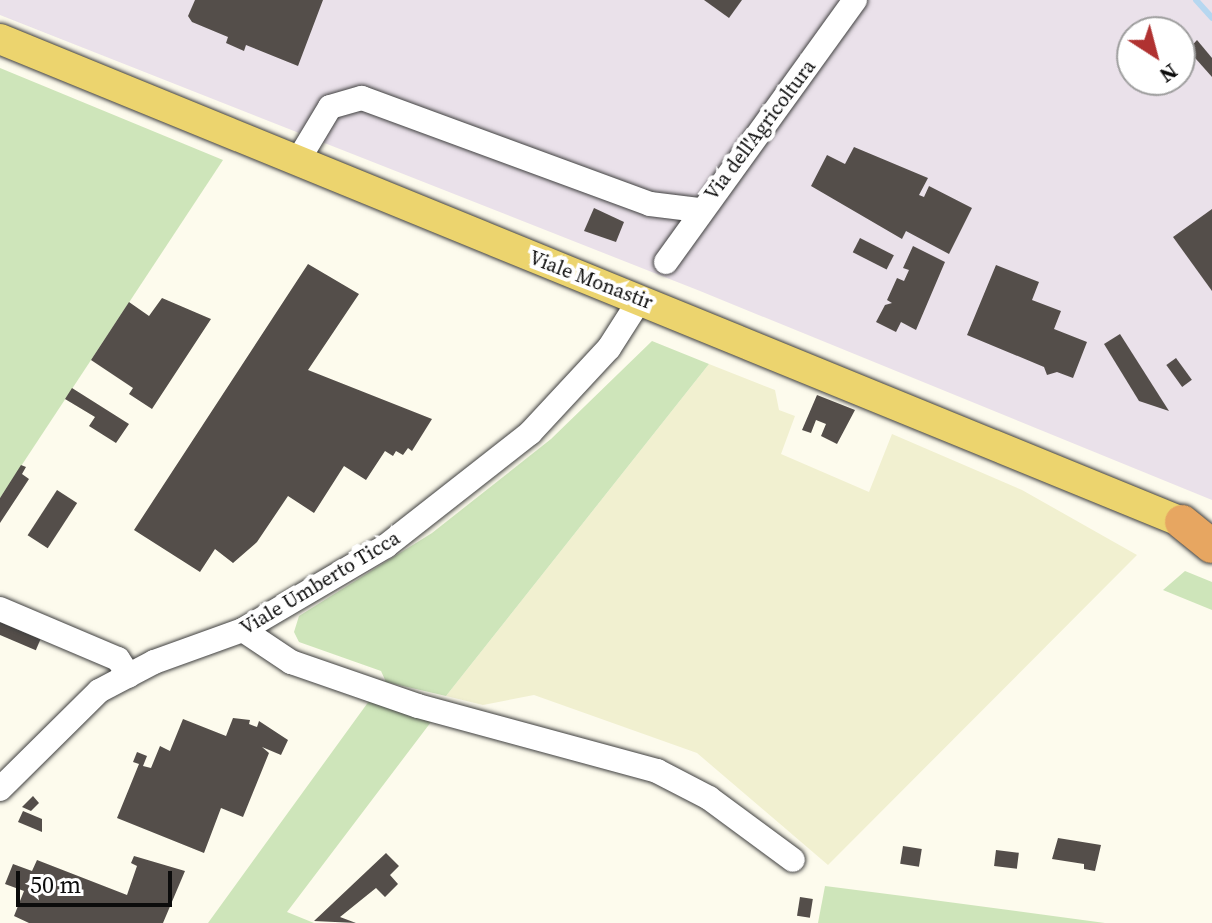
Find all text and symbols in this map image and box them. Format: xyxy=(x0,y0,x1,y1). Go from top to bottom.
north arrow xyxy=(1116,16,1196,96)
street label: Via dell'Agricoltura xyxy=(699,55,821,205)
text: N xyxy=(1154,57,1184,91)
street label: Viale Monastir xyxy=(526,245,656,315)
street label: Viale Umberto Ticca xyxy=(236,526,404,640)
scale bar xyxy=(20,855,176,905)
text: 50 m xyxy=(30,868,81,901)

